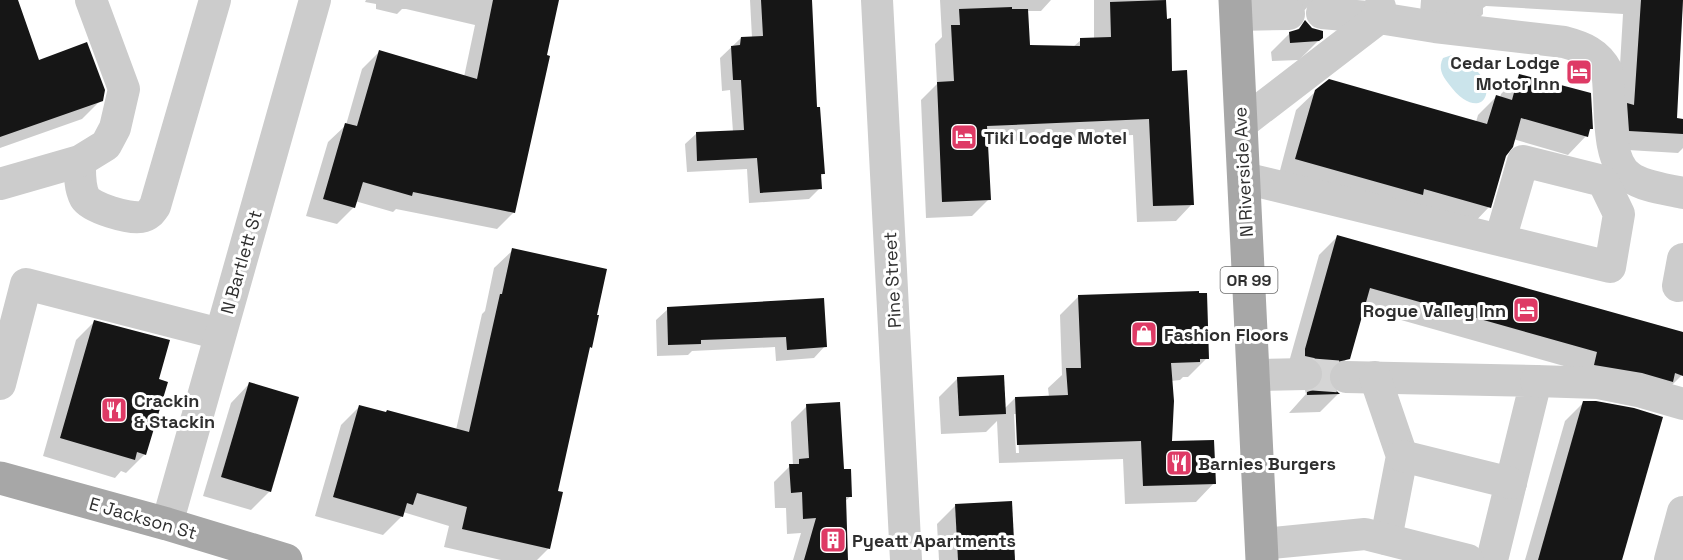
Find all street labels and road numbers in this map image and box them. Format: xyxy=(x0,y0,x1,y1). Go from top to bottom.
street label: N Riverside Ave xyxy=(1228,106,1258,238)
street label: N Bartlett St xyxy=(215,207,267,317)
street label: Pine Street xyxy=(878,231,906,329)
road number: OR 99 xyxy=(1220,267,1278,293)
street label: E Jackson St xyxy=(87,492,199,544)

